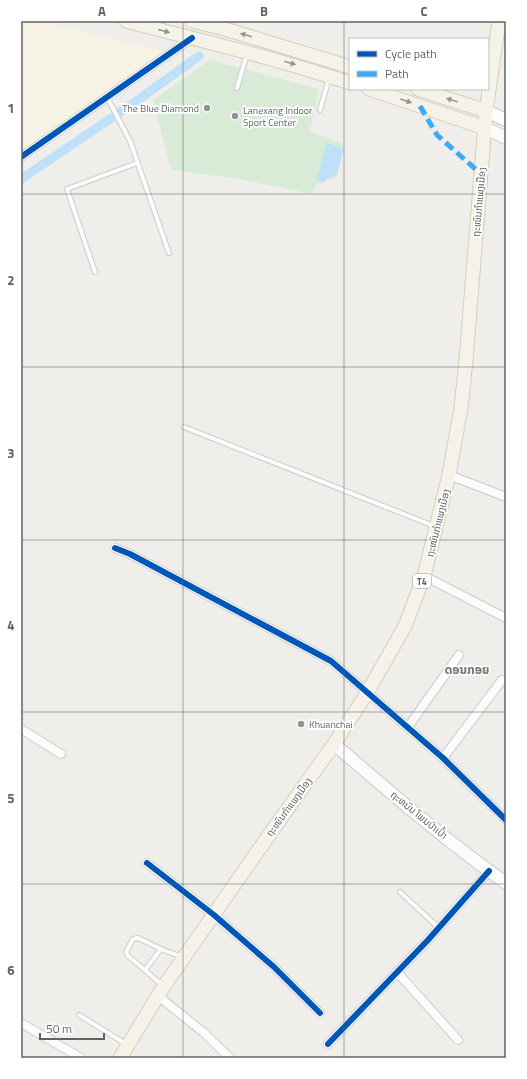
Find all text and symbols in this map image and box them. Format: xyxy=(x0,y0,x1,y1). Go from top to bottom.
text: A xyxy=(98,1,106,21)
text: B xyxy=(260,1,268,21)
text: C xyxy=(420,1,428,21)
one-way arrow xyxy=(158,28,170,34)
one-way arrow xyxy=(239,32,251,38)
legend xyxy=(349,38,489,90)
text: Cycle path xyxy=(385,44,437,63)
one-way arrow xyxy=(284,60,296,66)
text: Path xyxy=(385,64,409,83)
one-way arrow xyxy=(446,97,458,103)
text: 1 xyxy=(7,98,15,118)
one-way arrow xyxy=(400,99,412,105)
place label: The Blue Diamond xyxy=(122,101,199,116)
marker: The Blue Diamond xyxy=(202,103,212,113)
place label: Lanexang Indoor Sport Center xyxy=(243,103,313,130)
marker: Lanexang Indoor Sport Center xyxy=(230,111,240,121)
street label: ຖະໜົນກຳແພງເມືອງ xyxy=(468,166,490,238)
text: 2 xyxy=(7,270,15,290)
text: 3 xyxy=(7,443,15,463)
street label: ຖະໜົນກຳແພງເມືອງ xyxy=(422,487,454,559)
road number: T4 xyxy=(413,574,431,588)
text: 4 xyxy=(7,615,15,635)
district label: ດອນກອຍ xyxy=(445,660,489,679)
place label: Khuanchai xyxy=(309,717,353,732)
marker: Khuanchai xyxy=(296,719,306,729)
street label: ຖະໜົນກຳແພງເມືອງ xyxy=(262,774,316,840)
street label: ຖະຫນົນ ໂພນປ່າເປົ້າ xyxy=(387,787,451,843)
text: 5 xyxy=(7,788,15,808)
text: 6 xyxy=(7,960,15,980)
scale bar xyxy=(40,1015,104,1041)
text: 50 m xyxy=(46,1019,72,1038)

